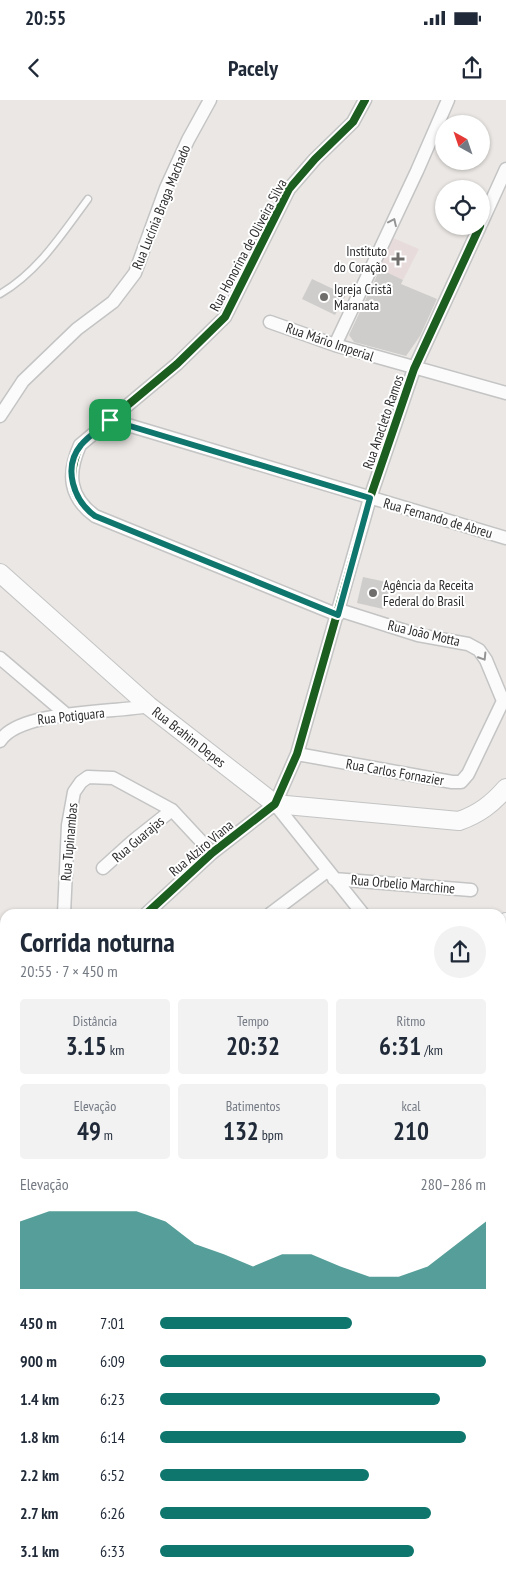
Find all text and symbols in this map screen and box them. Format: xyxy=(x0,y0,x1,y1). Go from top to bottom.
text: 20:55 xyxy=(25,6,66,30)
icon: back xyxy=(20,54,48,82)
text: Pacely xyxy=(228,54,278,82)
icon: share xyxy=(458,54,486,82)
north arrow xyxy=(435,115,490,170)
map controls xyxy=(435,115,490,235)
street label: Rua Lucínia Braga Machado xyxy=(128,142,194,272)
street label: Rua Honorina de Oliveira Silva xyxy=(205,176,291,314)
button: locate xyxy=(435,180,490,235)
one-way arrow xyxy=(387,218,397,227)
place label: Instituto do Coração xyxy=(334,242,387,276)
marker: Instituto do Coração xyxy=(391,252,405,266)
place label: Igreja Cristã Maranata xyxy=(334,280,392,314)
marker: Igreja Cristã Maranata xyxy=(318,291,330,303)
street label: Rua Mário Imperial xyxy=(284,319,377,366)
street label: Rua Anacleto Ramos xyxy=(358,372,408,471)
pin xyxy=(89,399,131,441)
icon: arrive xyxy=(96,406,124,434)
street label: Rua Fernando de Abreu xyxy=(381,494,495,542)
place label: Agência da Receita Federal do Brasil xyxy=(383,576,474,610)
marker: Agência da Receita Federal do Brasil xyxy=(367,587,379,599)
street label: Rua João Motta xyxy=(386,616,462,650)
one-way arrow xyxy=(477,651,486,660)
street label: Rua Brahim Depes xyxy=(149,703,230,771)
street label: Rua Potiguara xyxy=(37,704,105,728)
street label: Rua Carlos Fornazier xyxy=(345,755,446,789)
street label: Rua Tupinambas xyxy=(57,802,81,882)
street label: Rua Guarajas xyxy=(108,812,168,866)
street label: Rua Alziro Viana xyxy=(165,816,237,880)
street label: Rua Orbelio Marchine xyxy=(350,870,456,898)
text: Corrida noturna xyxy=(20,923,175,960)
button: share xyxy=(434,926,486,978)
text: 20:55 · 7 × 450 m xyxy=(20,961,118,981)
text: Distância xyxy=(73,1012,117,1030)
text: Tempo xyxy=(237,1012,269,1030)
text: Ritmo xyxy=(397,1012,425,1030)
text: 3.15 xyxy=(66,1030,107,1062)
text: 20:32 xyxy=(226,1030,280,1062)
text: 6:31 xyxy=(379,1030,421,1062)
text: km xyxy=(107,1041,124,1059)
text: /km xyxy=(421,1041,443,1059)
text: Elevação xyxy=(74,1097,116,1115)
text: Batimentos xyxy=(226,1097,280,1115)
text: kcal xyxy=(401,1097,421,1115)
text: 49 xyxy=(77,1115,101,1147)
text: 132 xyxy=(223,1115,259,1147)
text: 210 xyxy=(393,1115,429,1147)
text: m xyxy=(101,1126,113,1144)
text: bpm xyxy=(259,1126,283,1144)
text: Elevação xyxy=(20,1174,69,1194)
text: 280–286 m xyxy=(421,1174,486,1194)
text: 450 m xyxy=(20,1313,57,1333)
text: 7:01 xyxy=(100,1313,125,1333)
text: 900 m xyxy=(20,1351,57,1371)
text: 6:09 xyxy=(100,1351,125,1371)
text: 1.4 km xyxy=(20,1389,59,1409)
text: 6:23 xyxy=(100,1389,125,1409)
text: 1.8 km xyxy=(20,1427,59,1447)
text: 6:14 xyxy=(100,1427,125,1447)
text: 2.2 km xyxy=(20,1465,59,1485)
text: 6:52 xyxy=(100,1465,125,1485)
text: 2.7 km xyxy=(20,1503,58,1523)
text: 6:26 xyxy=(100,1503,125,1523)
text: 3.1 km xyxy=(20,1541,59,1561)
text: 6:33 xyxy=(100,1541,125,1561)

